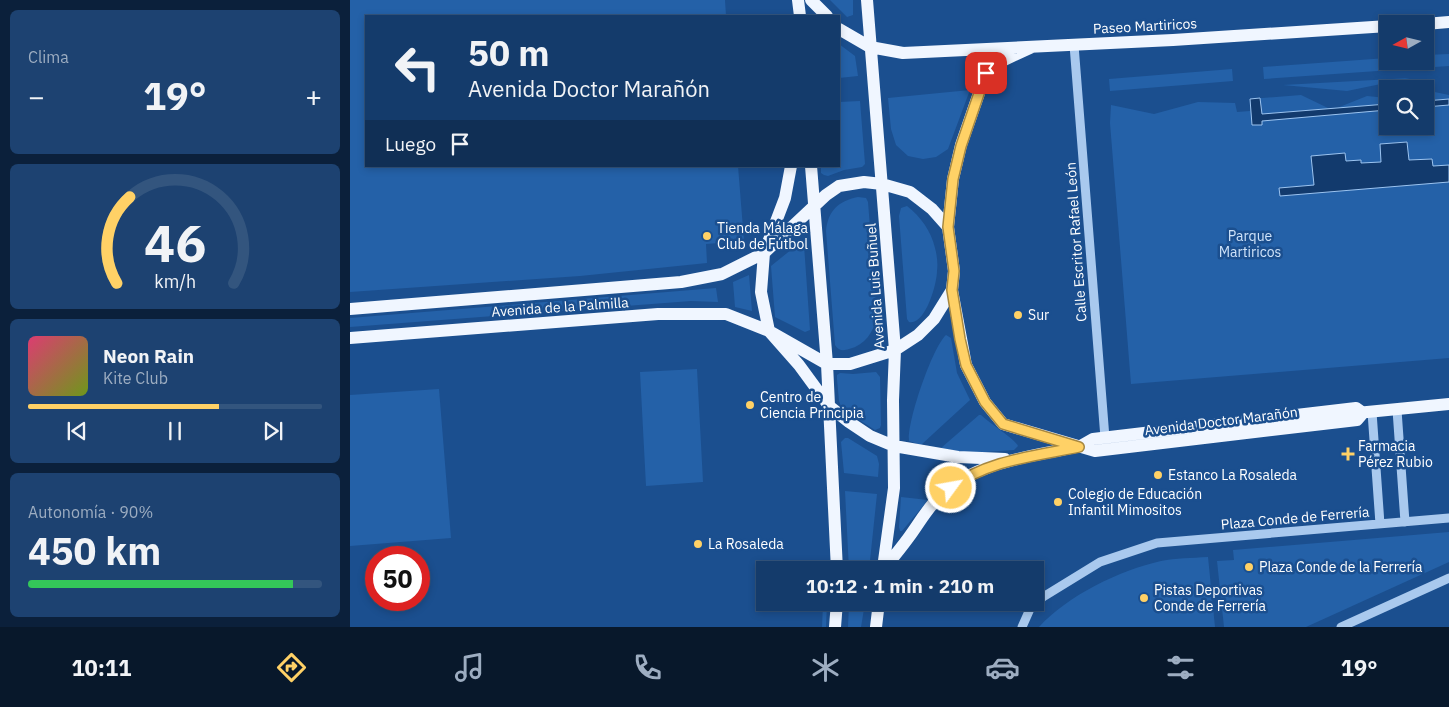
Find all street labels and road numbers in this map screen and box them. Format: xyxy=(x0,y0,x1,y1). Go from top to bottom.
street label: Paseo Martiricos xyxy=(1093,14,1198,38)
street label: Calle Escritor Rafael León xyxy=(1061,162,1091,322)
street label: Avenida Luis Buñuel xyxy=(862,222,888,350)
street label: Avenida de la Palmilla xyxy=(491,293,630,321)
street label: Avenida Doctor Marañón xyxy=(1143,403,1299,439)
street label: Plaza Conde de Ferrería xyxy=(1220,502,1370,533)

